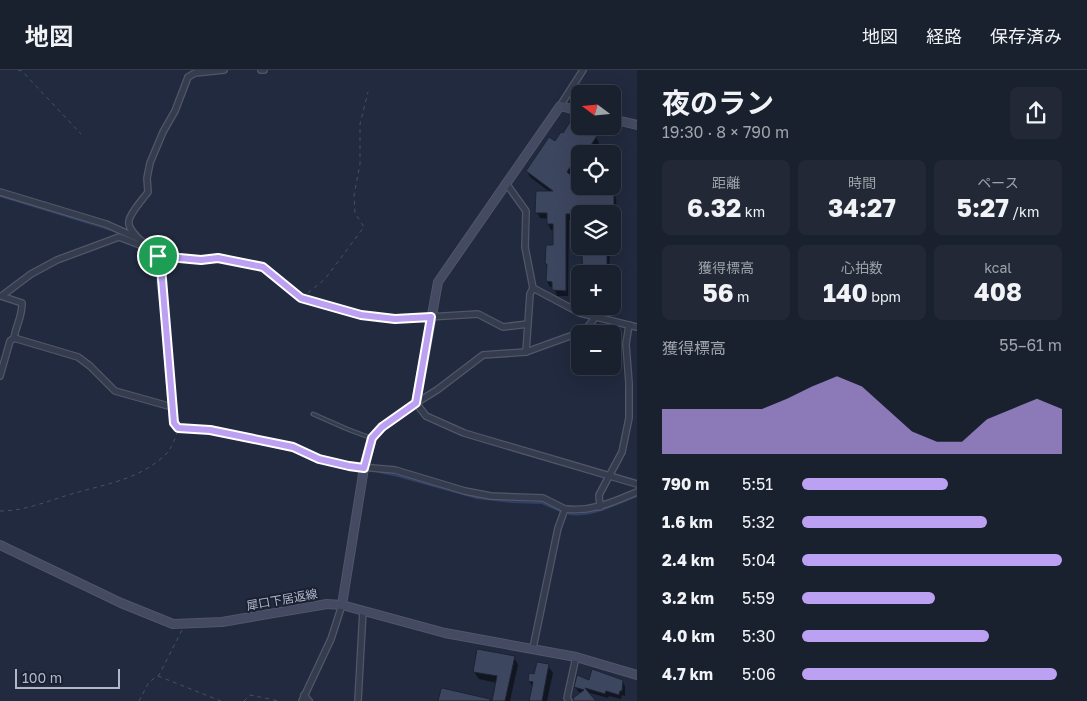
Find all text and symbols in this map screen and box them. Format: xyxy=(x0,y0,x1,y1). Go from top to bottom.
text: 地図 xyxy=(25,21,73,50)
text: 地図 xyxy=(862,25,898,47)
text: 経路 xyxy=(926,25,962,47)
text: 保存済み xyxy=(990,25,1062,47)
north arrow xyxy=(571,85,621,135)
map controls xyxy=(571,85,621,375)
text: 夜のラン xyxy=(662,86,774,119)
button: share xyxy=(1010,87,1062,139)
text: 19:30 · 8 × 790 m xyxy=(662,122,789,142)
button: locate xyxy=(571,145,621,195)
text: 距離 xyxy=(712,174,740,191)
text: 時間 xyxy=(848,174,876,191)
text: ペース xyxy=(977,174,1019,191)
text: 6.32 xyxy=(687,192,741,223)
text: 34:27 xyxy=(828,192,896,223)
text: 5:27 xyxy=(957,192,1009,223)
text: km xyxy=(741,203,765,220)
text: /km xyxy=(1009,203,1039,220)
button: layers xyxy=(571,205,621,255)
pin xyxy=(137,235,179,277)
icon: arrive xyxy=(144,242,172,270)
text: 獲得標高 xyxy=(698,259,754,276)
text: 心拍数 xyxy=(841,259,883,276)
text: kcal xyxy=(984,259,1012,276)
button: + xyxy=(571,265,621,315)
text: 408 xyxy=(974,276,1022,307)
text: 56 xyxy=(702,277,734,308)
text: 140 xyxy=(823,277,868,308)
text: m xyxy=(734,288,750,305)
text: bpm xyxy=(868,288,901,305)
button: − xyxy=(571,325,621,375)
text: 55–61 m xyxy=(999,335,1062,355)
text: 獲得標高 xyxy=(662,338,726,358)
text: 790 m xyxy=(662,474,709,494)
text: 5:51 xyxy=(742,474,773,494)
text: 1.6 km xyxy=(662,512,713,532)
text: 5:32 xyxy=(742,512,775,532)
text: 2.4 km xyxy=(662,550,714,570)
text: 5:04 xyxy=(742,550,776,570)
street label: 犀口下居返線 xyxy=(245,586,319,613)
text: 3.2 km xyxy=(662,588,714,608)
text: 5:59 xyxy=(742,588,775,608)
text: 4.0 km xyxy=(662,626,715,646)
text: 5:30 xyxy=(742,626,775,646)
text: 4.7 km xyxy=(662,664,713,684)
text: 5:06 xyxy=(742,664,776,684)
scale bar xyxy=(15,666,120,689)
text: 100 m xyxy=(22,669,62,686)

